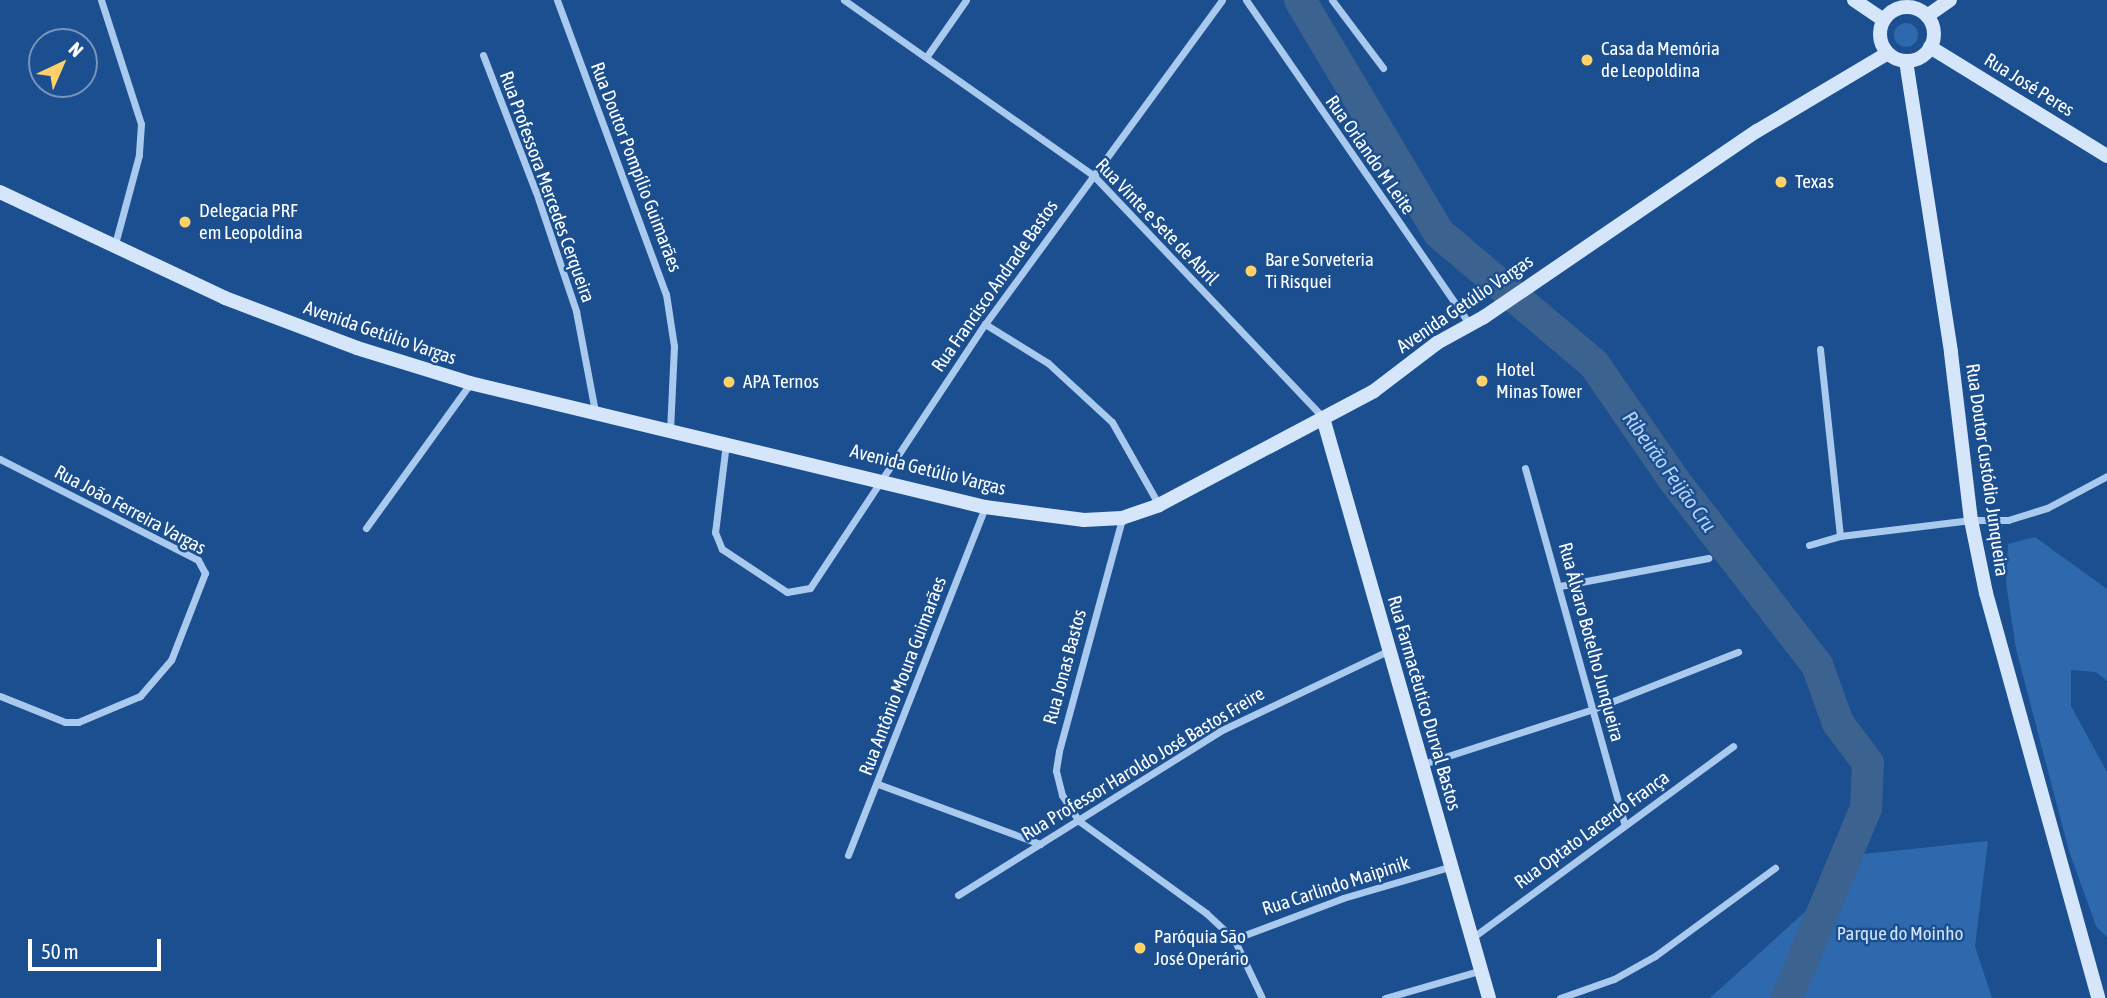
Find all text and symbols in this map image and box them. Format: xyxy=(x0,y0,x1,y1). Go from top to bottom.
north arrow xyxy=(28,28,98,98)
text: N xyxy=(65,38,88,61)
place label: Casa da Memória de Leopoldina xyxy=(1601,38,1720,82)
street label: Rua José Peres xyxy=(1980,48,2078,122)
marker: Casa da Memória de Leopoldina xyxy=(1579,52,1595,68)
street label: Rua Doutor Pompílio Guimarães xyxy=(585,59,687,275)
street label: Rua Professora Mercedes Cerqueira xyxy=(495,68,599,306)
street label: Rua Orlando M Leite xyxy=(1321,91,1419,219)
street label: Rua Vinte e Sete de Abril xyxy=(1091,154,1223,290)
place label: Texas xyxy=(1795,171,1834,193)
marker: Texas xyxy=(1773,174,1789,190)
street label: Rua Francisco Andrade Bastos xyxy=(927,196,1063,376)
place label: Delegacia PRF em Leopoldina xyxy=(199,200,303,244)
marker: Delegacia PRF em Leopoldina xyxy=(177,214,193,230)
place label: Bar e Sorveteria Ti Risquei xyxy=(1265,249,1374,293)
street label: Avenida Getúlio Vargas xyxy=(1392,250,1538,358)
marker: Bar e Sorveteria Ti Risquei xyxy=(1243,263,1259,279)
street label: Avenida Getúlio Vargas xyxy=(301,296,459,370)
place label: Hotel Minas Tower xyxy=(1496,359,1582,403)
street label: Rua Doutor Custódio Junqueira xyxy=(1961,362,2013,578)
place label: APA Ternos xyxy=(743,371,819,393)
marker: Hotel Minas Tower xyxy=(1474,373,1490,389)
marker: APA Ternos xyxy=(721,374,737,390)
water label: Ribeirão Feijão Cru xyxy=(1618,406,1722,536)
street label: Avenida Getúlio Vargas xyxy=(848,440,1008,500)
street label: Rua João Ferreira Vargas xyxy=(50,460,210,560)
street label: Rua Álvaro Botelho Junqueira xyxy=(1553,540,1629,744)
street label: Rua Antônio Moura Guimarães xyxy=(855,573,951,779)
street label: Rua Farmacêutico Durval Bastos xyxy=(1382,593,1466,813)
street label: Rua Jonas Bastos xyxy=(1039,607,1091,727)
street label: Rua Professor Haroldo José Bastos Freire xyxy=(1017,682,1269,846)
street label: Rua Optato Lacerdo França xyxy=(1510,766,1674,894)
street label: Rua Carlindo Maipinik xyxy=(1259,851,1413,921)
park label: Parque do Moinho xyxy=(1837,923,1963,945)
scale bar xyxy=(32,925,164,969)
place label: Paróquia São José Operário xyxy=(1154,926,1249,970)
text: 50 m xyxy=(41,939,79,963)
marker: Paróquia São José Operário xyxy=(1132,940,1148,956)

